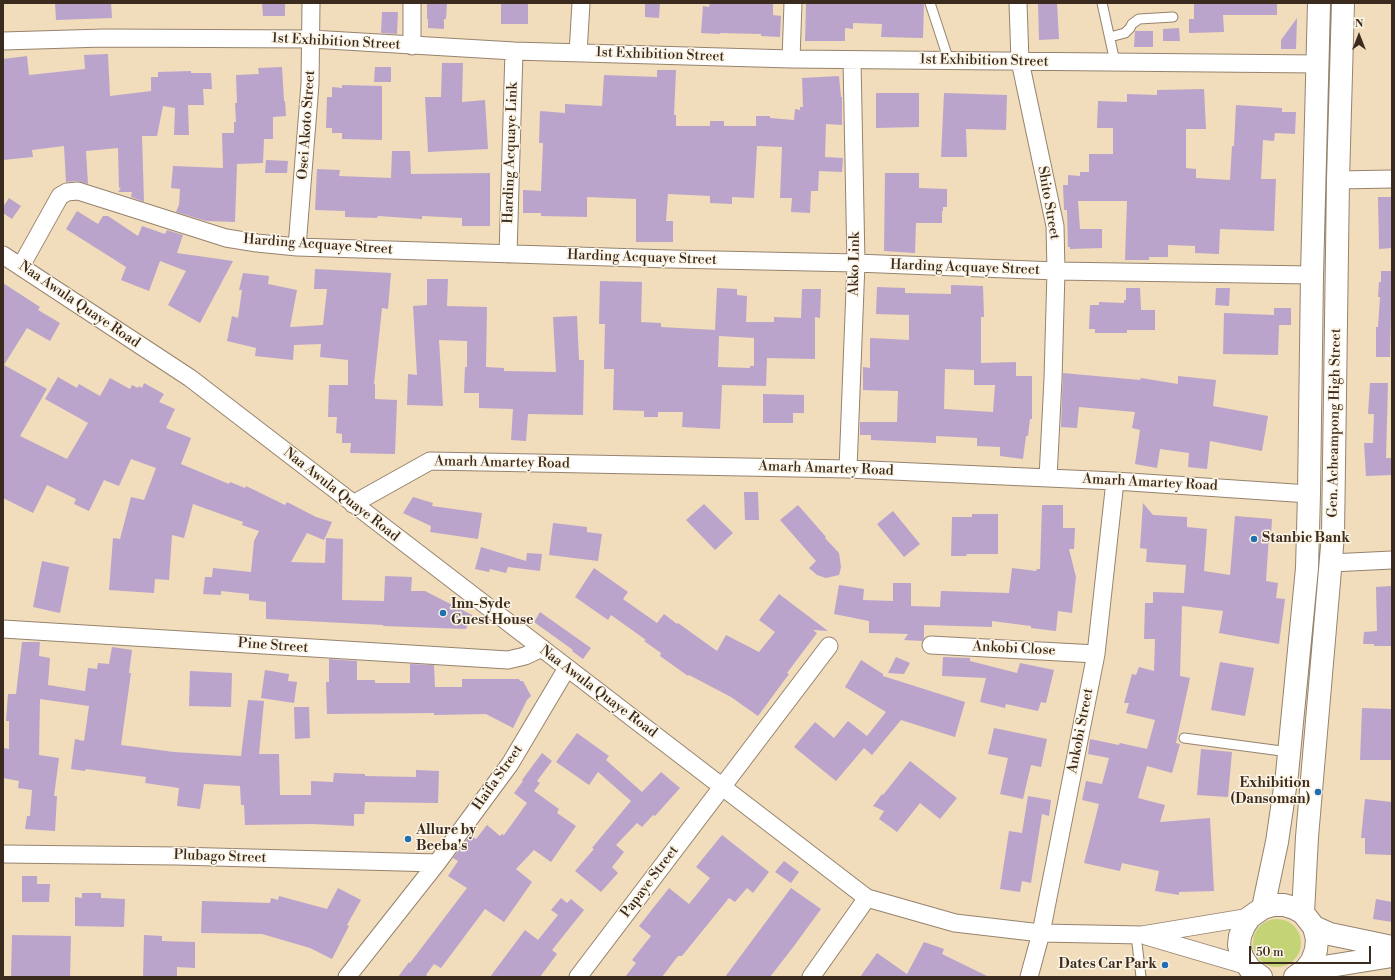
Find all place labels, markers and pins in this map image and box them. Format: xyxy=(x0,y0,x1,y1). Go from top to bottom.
place label: Stanbic Bank xyxy=(1262,531,1350,547)
marker: Stanbic Bank xyxy=(1249,534,1259,544)
place label: Inn-Syde Guest House xyxy=(451,597,533,630)
marker: Inn-Syde Guest House xyxy=(438,608,448,618)
place label: Exhibition (Dansoman) xyxy=(1231,776,1310,808)
marker: Exhibition (Dansoman) xyxy=(1313,787,1323,797)
place label: Allure by Beeba's xyxy=(416,823,476,856)
marker: Allure by Beeba's xyxy=(403,834,413,844)
place label: Dates Car Park xyxy=(1058,957,1157,973)
marker: Dates Car Park xyxy=(1160,960,1170,970)

